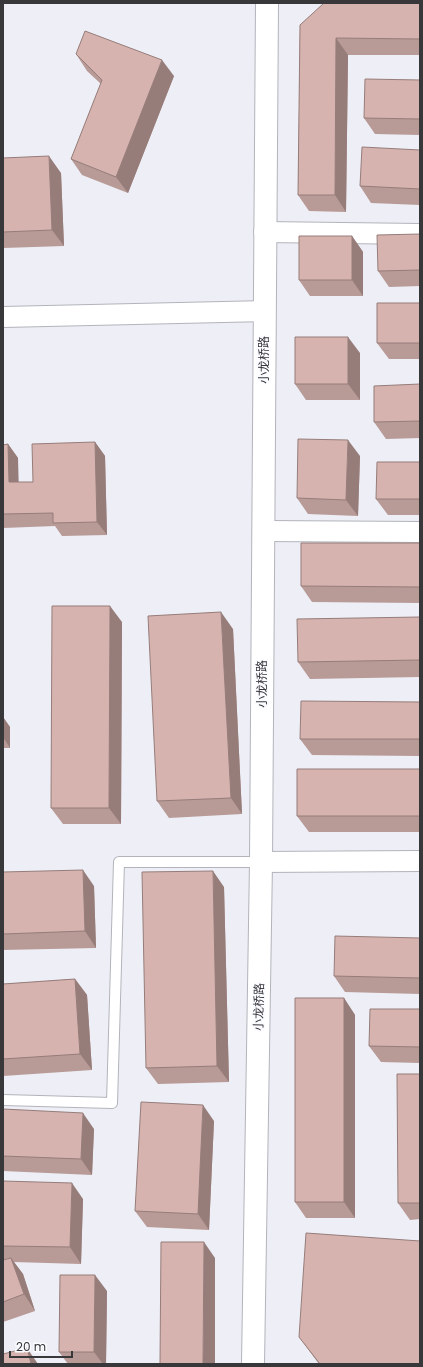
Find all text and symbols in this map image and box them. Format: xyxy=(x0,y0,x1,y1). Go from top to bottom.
street label: 小龙桥路 xyxy=(255,336,272,384)
street label: 小龙桥路 xyxy=(253,660,270,708)
street label: 小龙桥路 xyxy=(250,983,267,1031)
scale bar xyxy=(10,1333,72,1359)
text: 20 m xyxy=(16,1338,46,1355)

